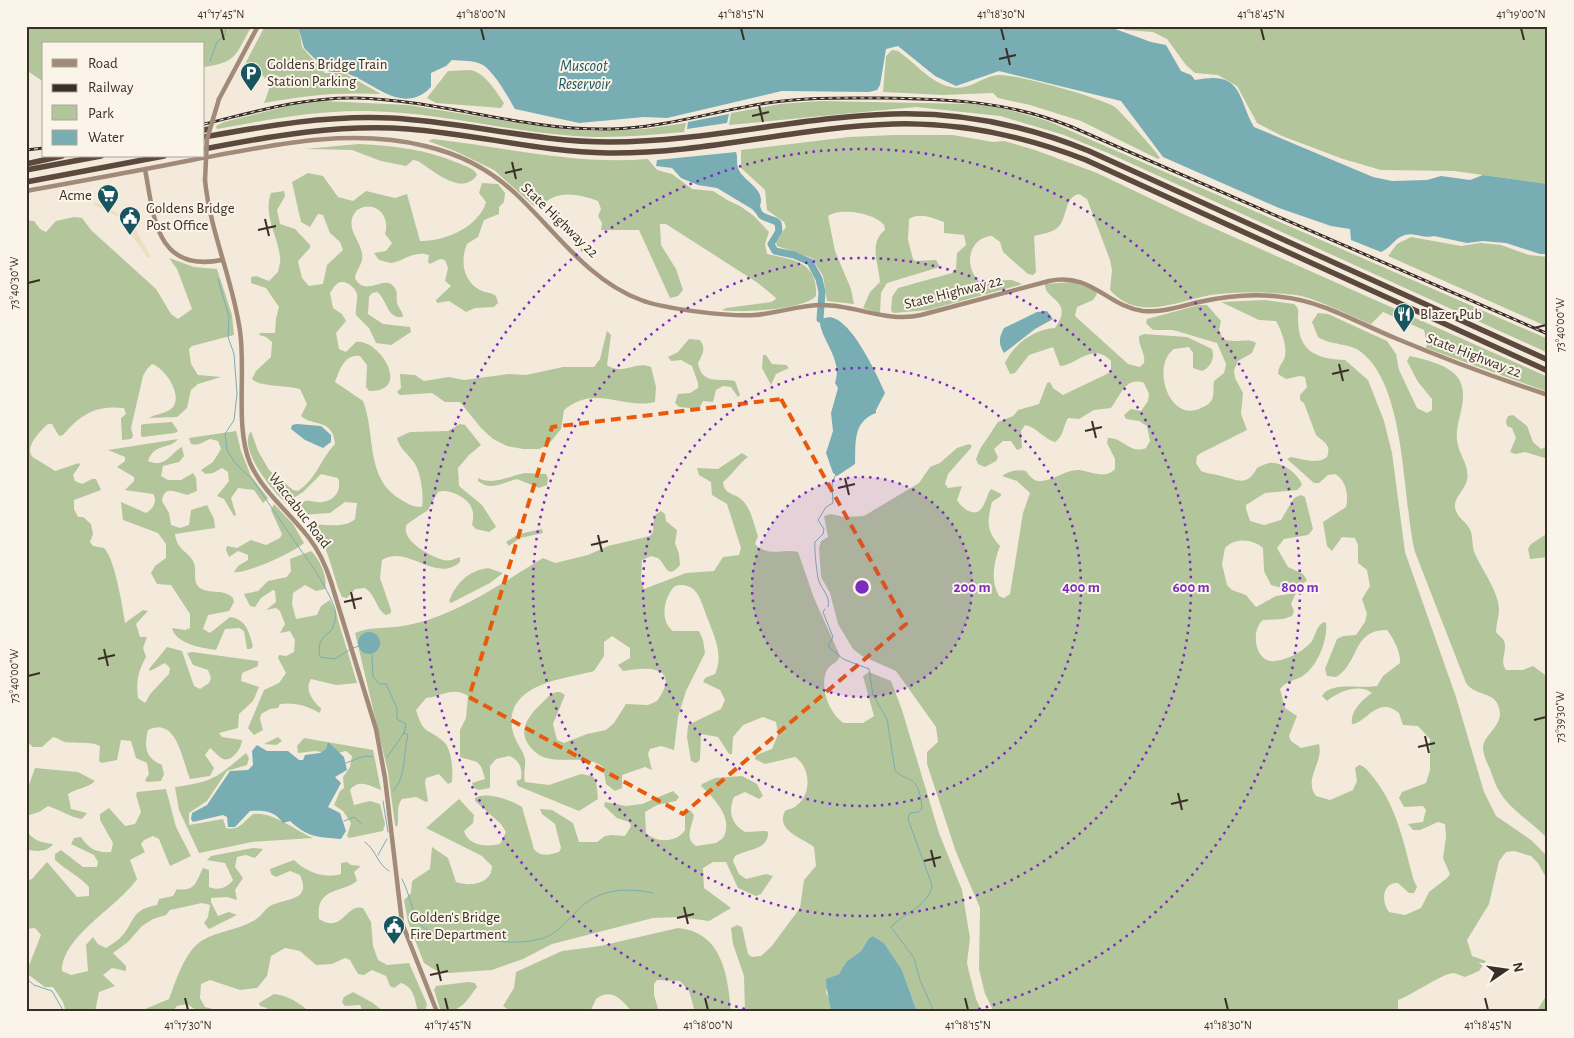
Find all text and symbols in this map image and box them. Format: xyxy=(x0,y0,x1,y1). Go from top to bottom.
text: 41°17'45"N xyxy=(198,8,244,20)
text: 41°18'00"N xyxy=(456,8,506,20)
text: 41°18'15"N xyxy=(718,8,764,20)
text: 41°18'30"N xyxy=(977,8,1025,20)
text: 41°18'45"N xyxy=(1237,8,1285,20)
text: 41°19'00"N xyxy=(1496,8,1546,20)
legend xyxy=(42,42,205,158)
text: Road xyxy=(88,56,118,71)
place label: Goldens Bridge Train Station Parking xyxy=(267,57,387,89)
water label: Muscoot Reservoir xyxy=(558,58,611,92)
parking icon: Goldens Bridge Train Station Parking xyxy=(239,61,263,92)
text: Railway xyxy=(88,80,134,95)
text: Park xyxy=(88,106,114,121)
text: Water xyxy=(88,130,124,145)
street label: State Highway 22 xyxy=(518,180,601,261)
supermarket icon: Acme xyxy=(96,183,120,214)
place label: Acme xyxy=(59,188,92,203)
place label: Goldens Bridge Post Office xyxy=(146,201,235,233)
public building icon: Goldens Bridge Post Office xyxy=(118,205,142,236)
text: 73°40'30"W xyxy=(8,256,20,310)
street label: State Highway 22 xyxy=(902,273,1004,312)
text: 73°40'00"W xyxy=(1554,297,1566,352)
restaurant icon: Blazer Pub xyxy=(1392,302,1416,333)
place label: Blazer Pub xyxy=(1420,307,1482,322)
street label: State Highway 22 xyxy=(1424,330,1524,381)
street label: Waccabuc Road xyxy=(266,470,334,551)
centre of rings xyxy=(853,578,871,596)
text: 200 m xyxy=(953,580,991,595)
text: 400 m xyxy=(1062,580,1100,595)
text: 600 m xyxy=(1172,580,1210,595)
text: 800 m xyxy=(1281,580,1319,595)
text: 73°40'00"W xyxy=(8,648,20,703)
text: 73°39'30"W xyxy=(1554,691,1566,743)
place label: Golden's Bridge Fire Department xyxy=(410,910,507,942)
public building icon: Golden's Bridge Fire Department xyxy=(382,914,406,945)
north arrow xyxy=(1482,946,1532,996)
text: N xyxy=(1510,961,1526,974)
text: 41°17'30"N xyxy=(164,1019,212,1031)
text: 41°17'45"N xyxy=(425,1019,471,1031)
text: 41°18'00"N xyxy=(683,1019,733,1031)
text: 41°18'15"N xyxy=(945,1019,991,1031)
text: 41°18'30"N xyxy=(1204,1019,1252,1031)
text: 41°18'45"N xyxy=(1464,1019,1512,1031)

